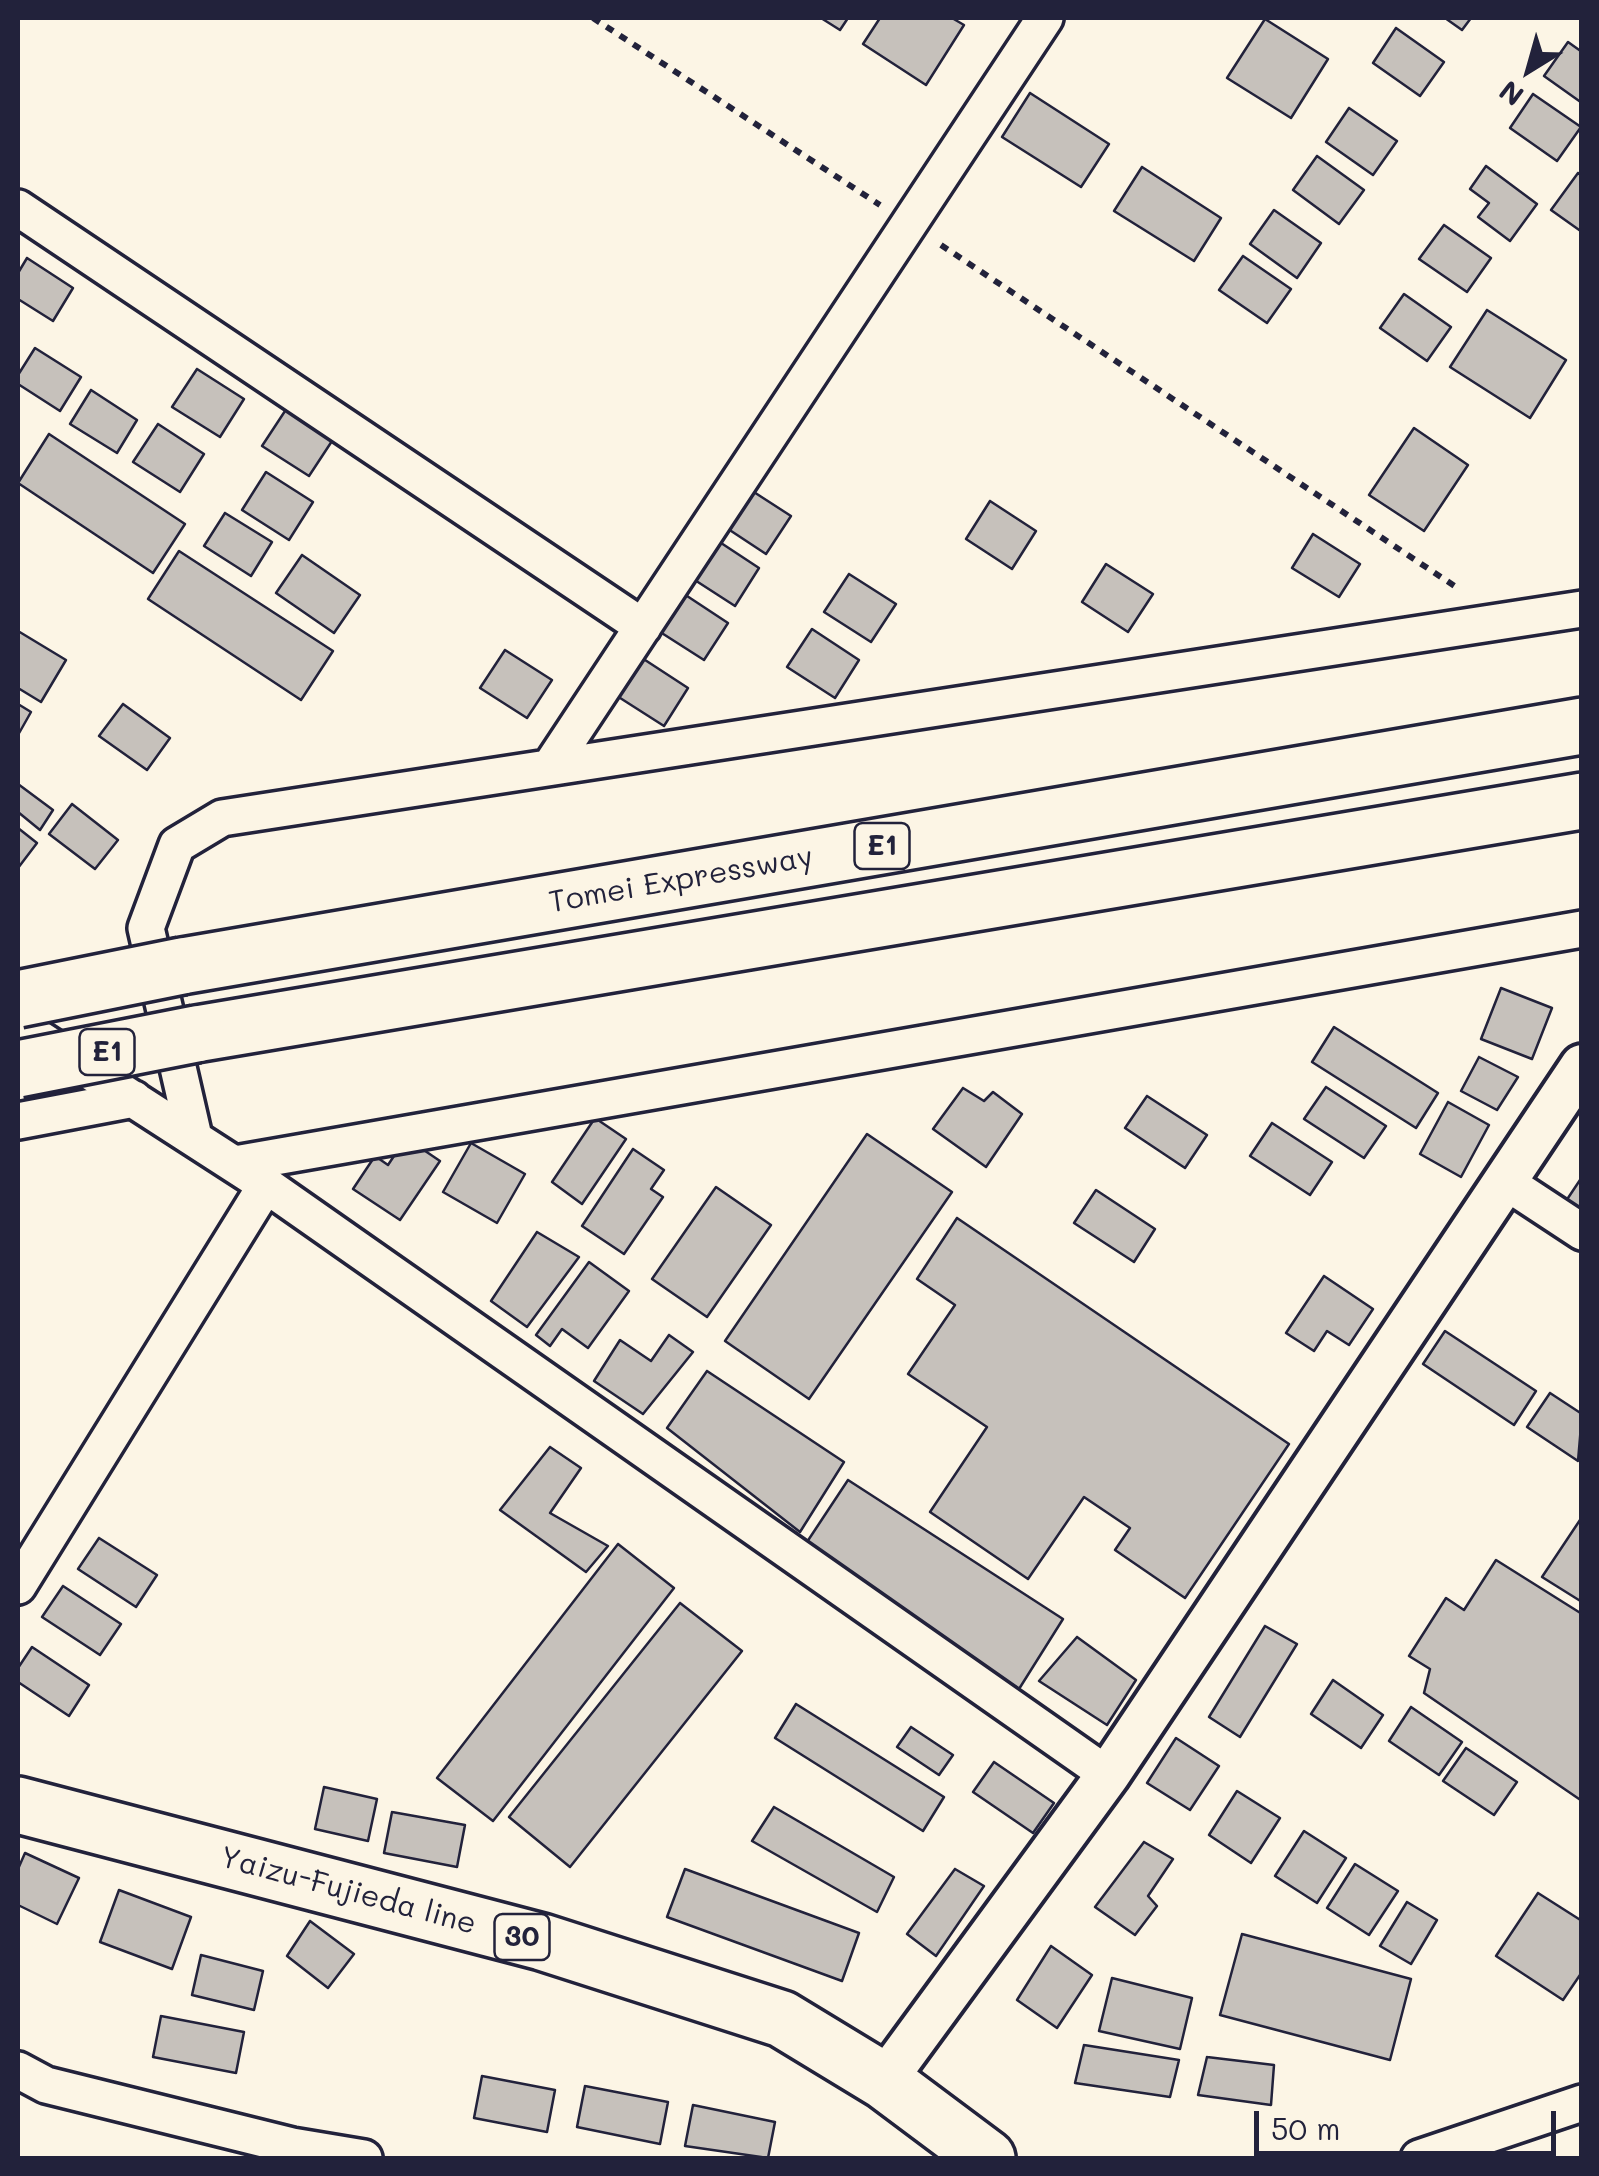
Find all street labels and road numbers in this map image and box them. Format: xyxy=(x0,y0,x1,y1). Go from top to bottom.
road number: E1 xyxy=(854,823,910,869)
street label: Tomei Expressway xyxy=(546,839,816,921)
road number: E1 xyxy=(80,1029,134,1075)
street label: Yaizu-Fujieda line xyxy=(216,1840,480,1942)
road number: 30 xyxy=(494,1914,550,1960)

